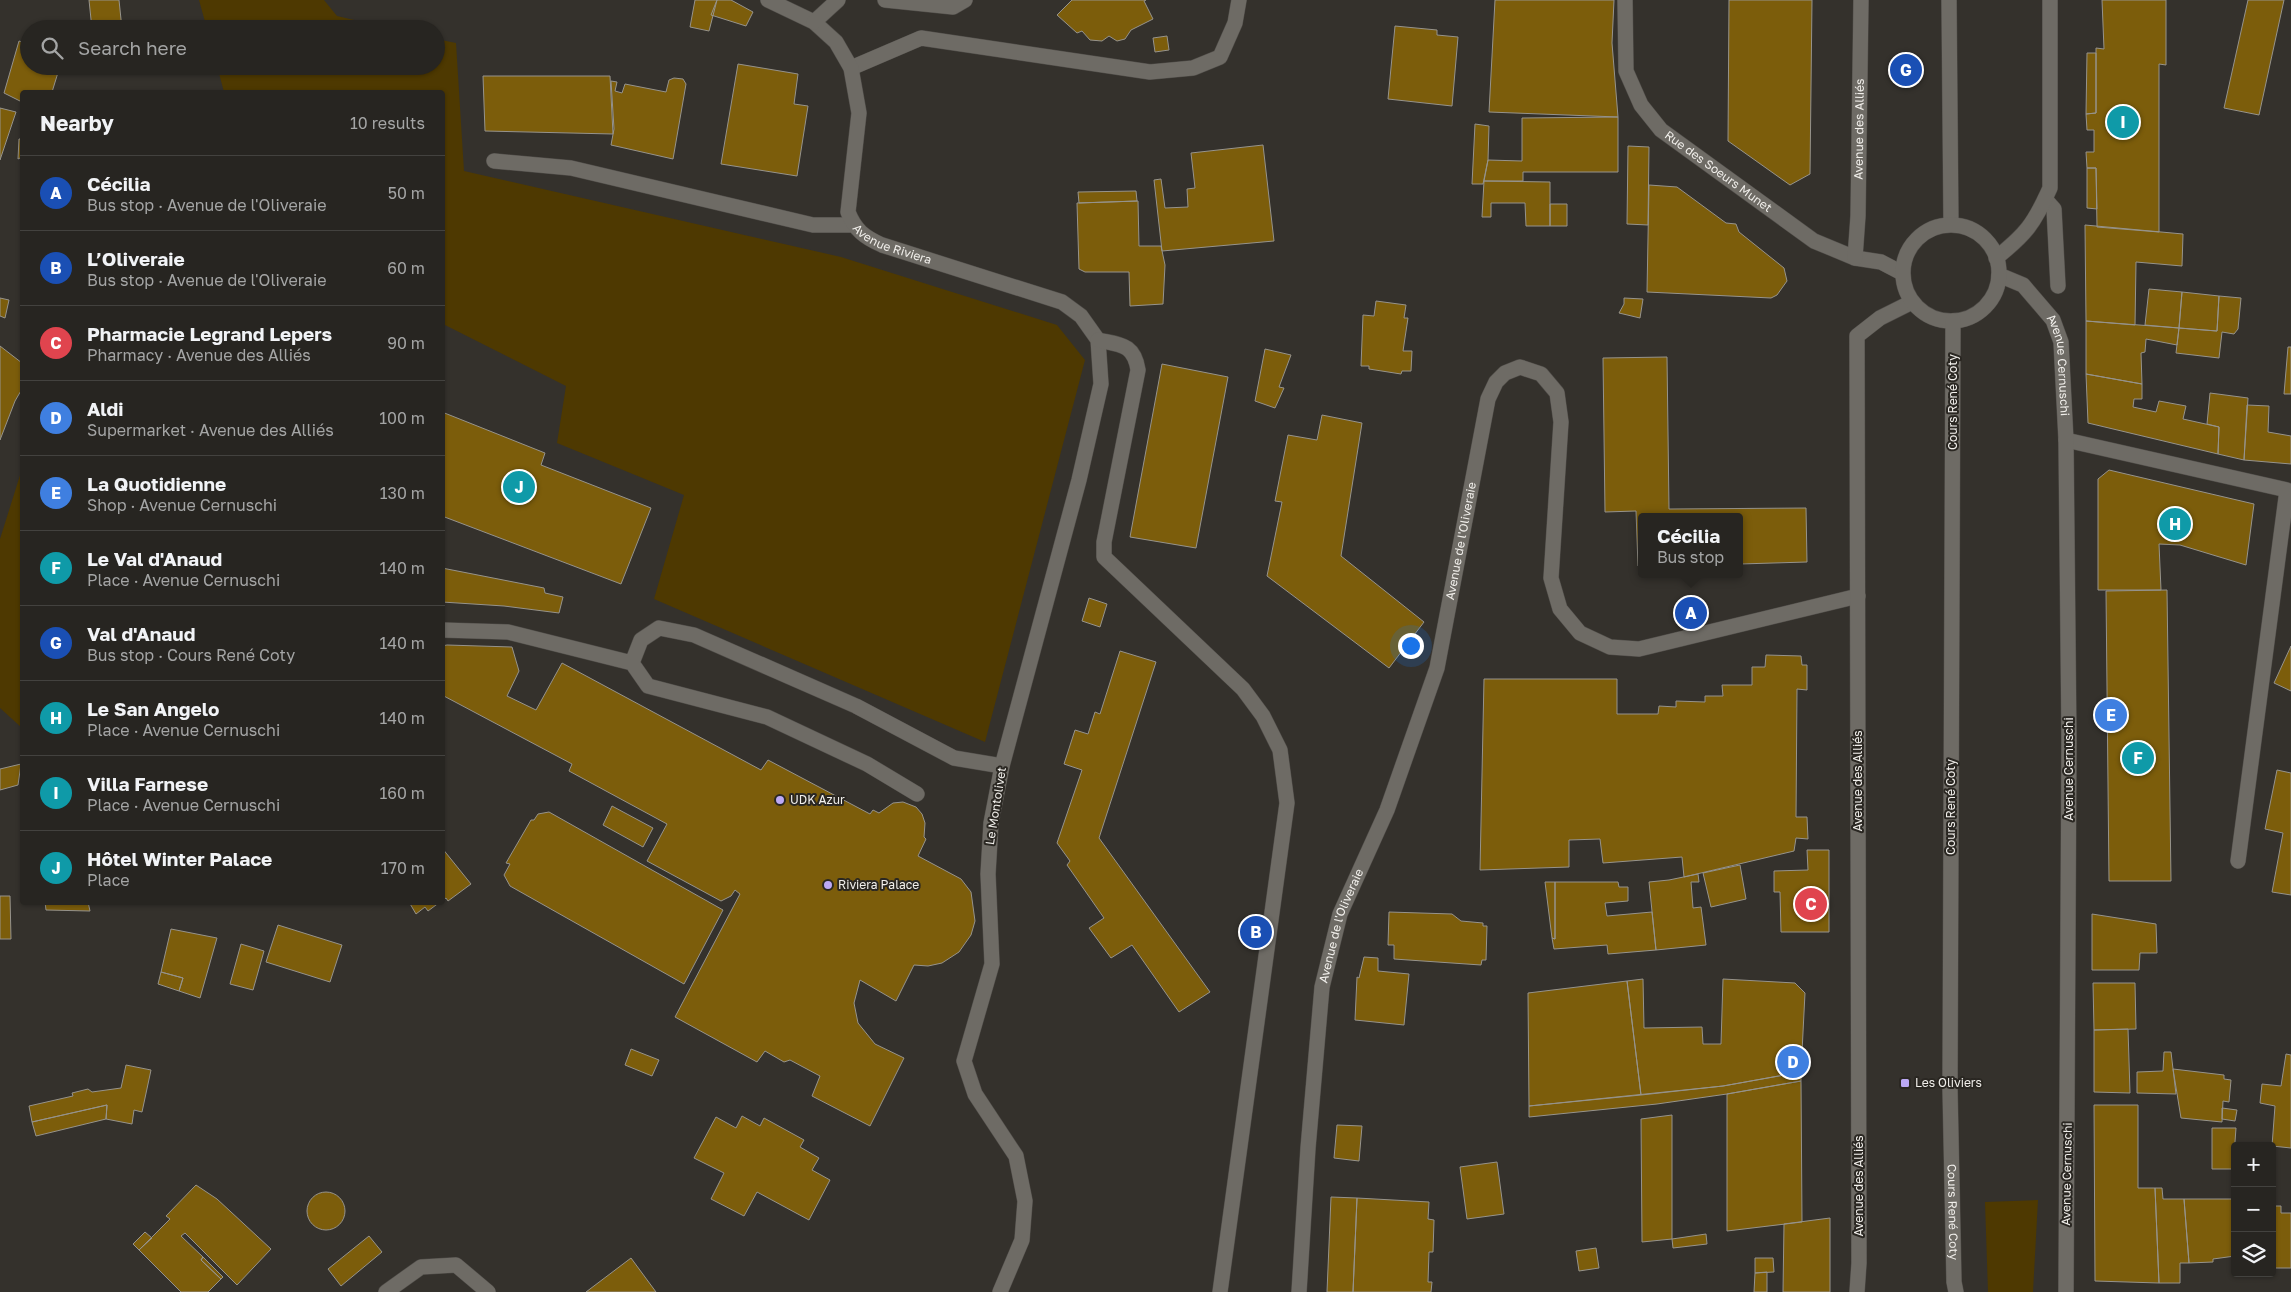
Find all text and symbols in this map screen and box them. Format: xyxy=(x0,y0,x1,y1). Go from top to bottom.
search box xyxy=(20,20,445,75)
icon: search xyxy=(38,34,66,62)
text: Search here xyxy=(78,36,187,59)
pin: G xyxy=(1890,51,1922,89)
street label: Avenue des Alliés xyxy=(1851,78,1867,180)
pin: I xyxy=(2107,103,2139,141)
text: Nearby xyxy=(40,110,114,136)
text: 10 results xyxy=(350,113,425,133)
street label: Rue des Soeurs Munet xyxy=(1662,127,1775,215)
text: Cécilia xyxy=(87,172,150,195)
text: A xyxy=(50,183,62,203)
text: 50 m xyxy=(388,183,425,203)
text: Bus stop · Avenue de l'Oliveraie xyxy=(87,195,326,215)
street label: Avenue Riviera xyxy=(850,221,934,267)
text: L’Oliveraie xyxy=(87,247,185,270)
text: B xyxy=(50,258,62,278)
text: 60 m xyxy=(387,258,425,278)
text: Bus stop · Avenue de l'Oliveraie xyxy=(87,270,326,290)
street label: Avenue Cernuschi xyxy=(2044,310,2073,416)
text: Pharmacie Legrand Lepers xyxy=(87,322,332,345)
text: C xyxy=(50,333,62,353)
text: 90 m xyxy=(387,333,425,353)
text: Pharmacy · Avenue des Alliés xyxy=(87,345,311,365)
street label: Cours René Coty xyxy=(1945,354,1960,450)
text: Aldi xyxy=(87,397,123,420)
text: D xyxy=(50,408,62,428)
text: 100 m xyxy=(379,408,425,428)
text: Supermarket · Avenue des Alliés xyxy=(87,420,334,440)
pin: J xyxy=(503,468,535,506)
text: La Quotidienne xyxy=(87,472,226,495)
street label: Avenue de l'Oliveraie xyxy=(1442,481,1479,601)
text: E xyxy=(51,483,61,503)
text: 130 m xyxy=(380,483,425,503)
text: Shop · Avenue Cernuschi xyxy=(87,495,277,515)
pin: H xyxy=(2159,505,2191,543)
popup xyxy=(1638,513,1743,578)
text: Cécilia xyxy=(1657,524,1720,547)
text: Le Val d'Anaud xyxy=(87,547,222,570)
text: Bus stop xyxy=(1657,547,1724,567)
text: F xyxy=(51,558,61,578)
text: 140 m xyxy=(379,558,425,578)
text: Place · Avenue Cernuschi xyxy=(87,570,280,590)
pin: A xyxy=(1675,594,1707,632)
text: Val d'Anaud xyxy=(87,622,195,645)
text: G xyxy=(50,633,62,653)
text: 140 m xyxy=(379,633,425,653)
your location xyxy=(1398,633,1424,659)
text: Bus stop · Cours René Coty xyxy=(87,645,295,665)
pin: E xyxy=(2095,696,2127,734)
text: Le San Angelo xyxy=(87,697,219,720)
text: H xyxy=(50,708,62,728)
text: 140 m xyxy=(379,708,425,728)
street label: Avenue Cernuschi xyxy=(2061,717,2076,821)
text: Place · Avenue Cernuschi xyxy=(87,720,280,740)
street label: Avenue des Alliés xyxy=(1850,730,1865,832)
pin: F xyxy=(2122,739,2154,777)
street label: Cours René Coty xyxy=(1943,759,1958,855)
street label: Le Montolivet xyxy=(982,766,1009,846)
text: Villa Farnese xyxy=(87,772,208,795)
text: I xyxy=(53,783,59,803)
text: 160 m xyxy=(379,783,425,803)
place label: UDK Azur xyxy=(790,792,845,807)
marker: UDK Azur xyxy=(774,794,786,806)
text: Place · Avenue Cernuschi xyxy=(87,795,280,815)
text: Hôtel Winter Palace xyxy=(87,847,272,870)
text: J xyxy=(51,858,61,878)
text: 170 m xyxy=(381,858,425,878)
street label: Avenue de l'Oliveraie xyxy=(1315,866,1366,985)
text: Place xyxy=(87,870,130,890)
place label: Riviera Palace xyxy=(838,877,919,892)
marker: Riviera Palace xyxy=(822,879,834,891)
pin: C xyxy=(1795,885,1827,923)
pin: B xyxy=(1240,913,1272,951)
pin: D xyxy=(1777,1043,1809,1081)
place label: Les Oliviers xyxy=(1915,1075,1982,1090)
marker: Les Oliviers xyxy=(1899,1077,1911,1089)
street label: Avenue Cernuschi xyxy=(2058,1122,2075,1226)
street label: Avenue des Alliés xyxy=(1851,1135,1866,1237)
map controls xyxy=(2231,1142,2276,1277)
button: + xyxy=(2231,1142,2276,1187)
street label: Cours René Coty xyxy=(1945,1164,1962,1261)
button: − xyxy=(2231,1187,2276,1232)
button: layers xyxy=(2231,1232,2276,1277)

